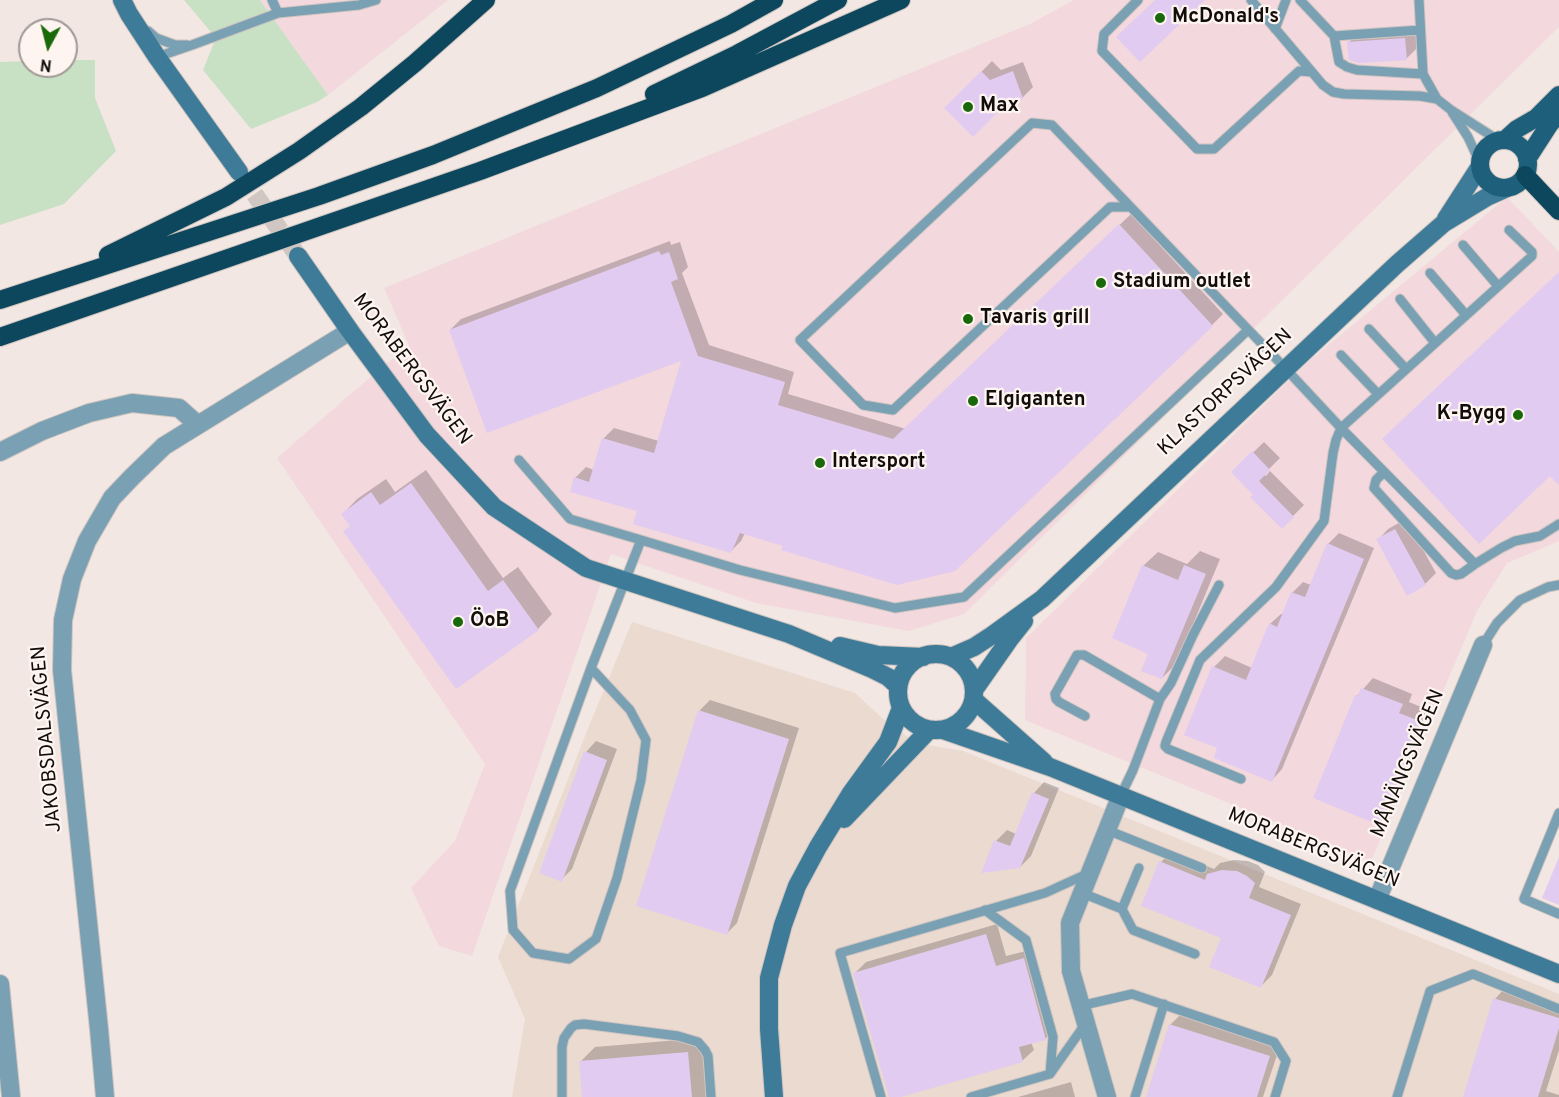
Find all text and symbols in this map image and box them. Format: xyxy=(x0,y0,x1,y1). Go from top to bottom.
place label: McDonald's xyxy=(1172,6,1279,30)
marker: McDonald's xyxy=(1153,11,1167,25)
north arrow xyxy=(18,18,78,78)
text: N xyxy=(39,53,53,75)
place label: Max xyxy=(980,95,1019,119)
marker: Max xyxy=(961,100,975,114)
place label: Stadium outlet xyxy=(1113,271,1251,295)
marker: Stadium outlet xyxy=(1094,276,1108,290)
street label: MORABERGSVÄGEN xyxy=(346,290,476,450)
place label: Tavaris grill xyxy=(980,307,1090,331)
marker: Tavaris grill xyxy=(961,312,975,326)
street label: KLASTORPSVÄGEN xyxy=(1154,324,1298,462)
place label: Elgiganten xyxy=(985,389,1086,413)
marker: Elgiganten xyxy=(966,394,980,408)
place label: K-Bygg xyxy=(1437,403,1506,427)
marker: K-Bygg xyxy=(1511,408,1525,422)
place label: Intersport xyxy=(832,451,925,475)
marker: Intersport xyxy=(813,456,827,470)
place label: ÖoB xyxy=(470,610,509,634)
marker: ÖoB xyxy=(451,615,465,629)
street label: JAKOBSDALSVÄGEN xyxy=(28,645,68,833)
street label: MÅNÄNGSVÄGEN xyxy=(1367,686,1451,842)
street label: MORABERGSVÄGEN xyxy=(1224,804,1402,894)

